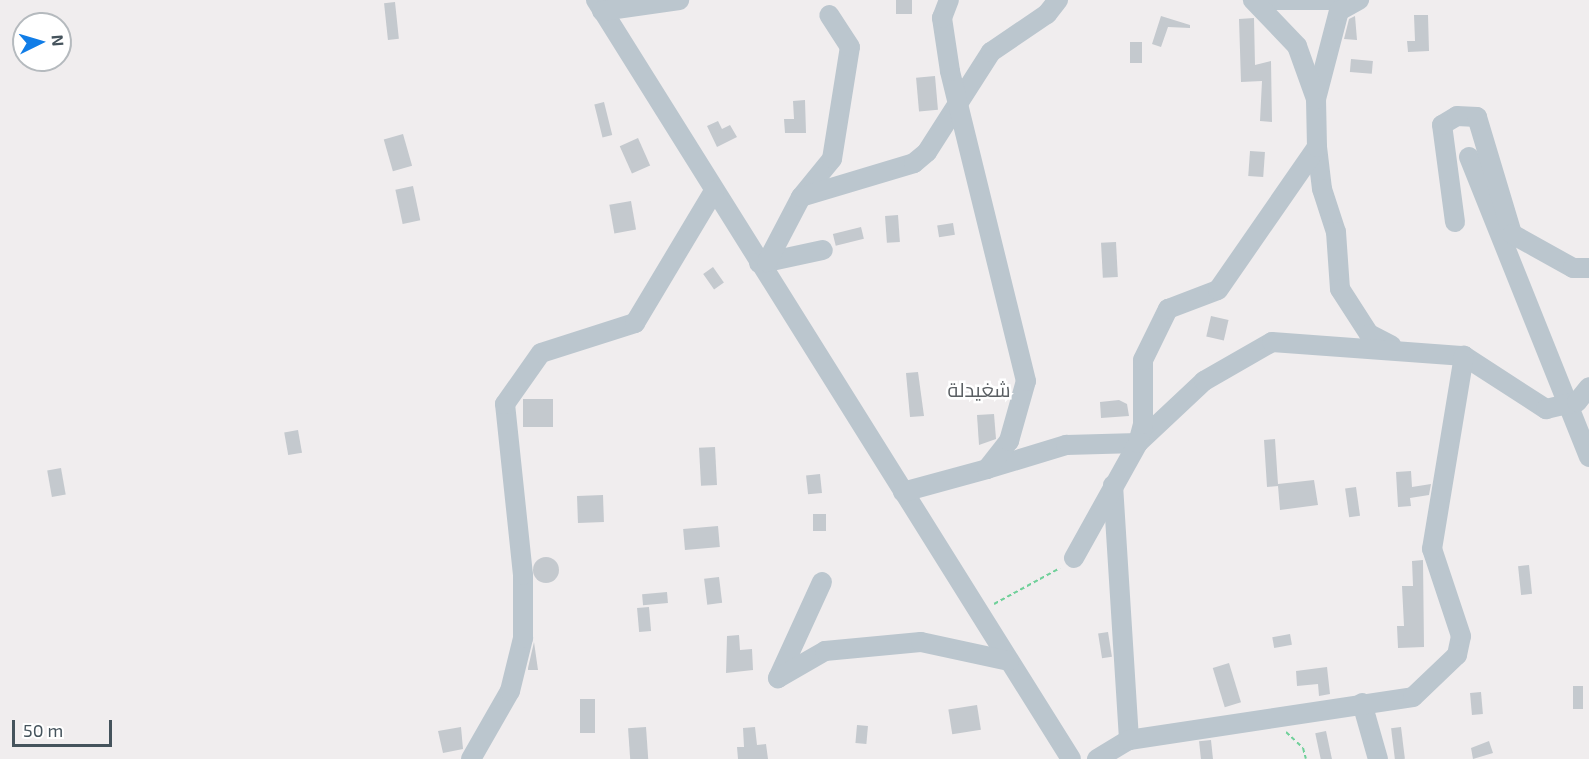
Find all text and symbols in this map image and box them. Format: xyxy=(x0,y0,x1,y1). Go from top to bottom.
north arrow xyxy=(12,12,72,72)
text: N xyxy=(48,34,68,47)
district label: شغيدلة xyxy=(948,377,1010,401)
scale bar xyxy=(15,708,116,746)
text: 50 m xyxy=(23,719,63,741)

